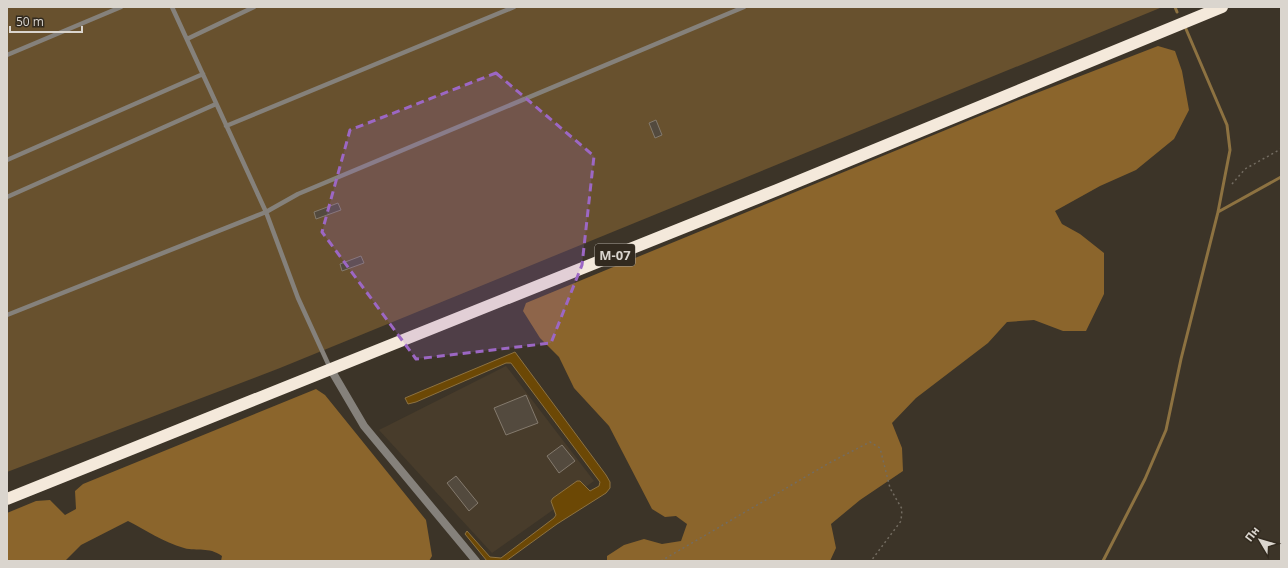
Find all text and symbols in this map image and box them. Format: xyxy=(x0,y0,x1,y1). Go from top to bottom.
scale bar xyxy=(10,8,82,34)
text: 50 m xyxy=(16,13,44,30)
road number: М-07 xyxy=(595,244,635,266)
north arrow xyxy=(1240,520,1280,560)
text: Пн xyxy=(1241,523,1262,544)

